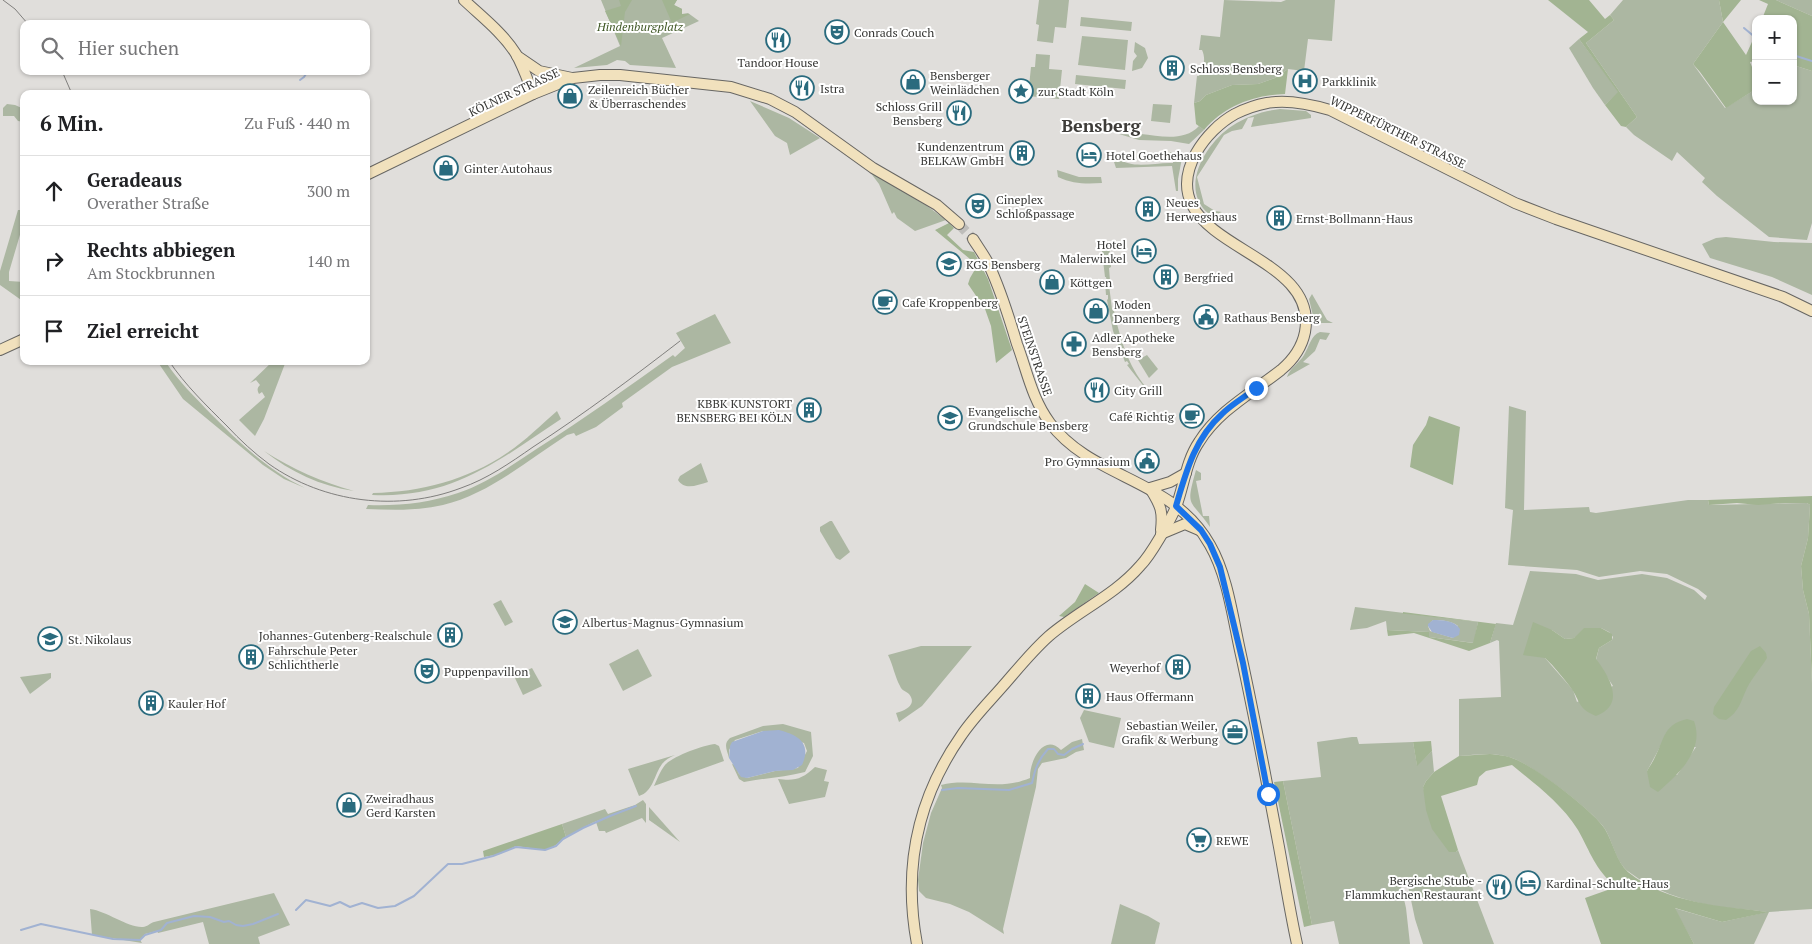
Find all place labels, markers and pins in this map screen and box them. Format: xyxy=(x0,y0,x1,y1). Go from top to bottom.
theatre icon: Conrads Couch xyxy=(824,19,850,45)
place label: Conrads Couch xyxy=(854,25,934,40)
restaurant icon: Tandoor House xyxy=(765,27,791,53)
place label: Tandoor House xyxy=(737,55,819,70)
building icon: Schloss Bensberg xyxy=(1159,55,1185,81)
place label: Schloss Bensberg xyxy=(1190,61,1283,76)
place label: Bensberger Weinlädchen xyxy=(930,68,999,97)
hospital icon: Parkklinik xyxy=(1292,68,1318,94)
shop icon: Bensberger Weinlädchen xyxy=(900,69,926,95)
place label: Parkklinik xyxy=(1322,74,1377,89)
restaurant icon: Istra xyxy=(789,75,815,101)
place icon: zur Stadt Köln xyxy=(1008,78,1034,104)
place label: Istra xyxy=(820,81,845,96)
place label: Zeilenreich Bücher & Überraschendes xyxy=(588,82,689,111)
shop icon: Zeilenreich Bücher & Überraschendes xyxy=(557,83,583,109)
place label: zur Stadt Köln xyxy=(1038,84,1114,99)
place label: Schloss Grill Bensberg xyxy=(876,99,943,128)
restaurant icon: Schloss Grill Bensberg xyxy=(946,100,972,126)
place label: Kundenzentrum BELKAW GmbH xyxy=(917,139,1005,168)
building icon: Kundenzentrum BELKAW GmbH xyxy=(1009,140,1035,166)
hotel icon: Hotel Goethehaus xyxy=(1076,142,1102,168)
place label: Hotel Goethehaus xyxy=(1106,148,1202,163)
shop icon: Ginter Autohaus xyxy=(433,155,459,181)
place label: Ginter Autohaus xyxy=(464,161,552,176)
place label: Cineplex Schloßpassage xyxy=(996,192,1075,221)
theatre icon: Cineplex Schloßpassage xyxy=(965,193,991,219)
place label: Neues Herwegshaus xyxy=(1166,195,1237,224)
building icon: Neues Herwegshaus xyxy=(1135,196,1161,222)
building icon: Ernst-Bollmann-Haus xyxy=(1266,205,1292,231)
place label: Ernst-Bollmann-Haus xyxy=(1296,211,1413,226)
place label: Hotel Malerwinkel xyxy=(1060,237,1126,266)
hotel icon: Hotel Malerwinkel xyxy=(1131,238,1157,264)
school or university icon: KGS Bensberg xyxy=(936,251,962,277)
place label: KGS Bensberg xyxy=(966,257,1041,272)
building icon: Bergfried xyxy=(1153,264,1179,290)
shop icon: Köttgen xyxy=(1039,269,1065,295)
place label: Bergfried xyxy=(1184,270,1234,285)
place label: Köttgen xyxy=(1070,275,1112,290)
cafe icon: Cafe Kroppenberg xyxy=(872,289,898,315)
place label: Cafe Kroppenberg xyxy=(902,295,999,310)
place label: Moden Dannenberg xyxy=(1114,297,1180,326)
shop icon: Moden Dannenberg xyxy=(1083,298,1109,324)
public building icon: Rathaus Bensberg xyxy=(1193,304,1219,330)
place label: Rathaus Bensberg xyxy=(1224,310,1320,325)
place label: Adler Apotheke Bensberg xyxy=(1092,330,1175,359)
pharmacy icon: Adler Apotheke Bensberg xyxy=(1061,331,1087,357)
restaurant icon: City Grill xyxy=(1084,377,1110,403)
place label: City Grill xyxy=(1114,383,1163,398)
place label: KBBK KUNSTORT BENSBERG BEI KÖLN xyxy=(676,396,793,425)
building icon: KBBK KUNSTORT BENSBERG BEI KÖLN xyxy=(796,397,822,423)
cafe icon: Café Richtig xyxy=(1179,403,1205,429)
place label: Evangelische Grundschule Bensberg xyxy=(968,404,1089,433)
school or university icon: Evangelische Grundschule Bensberg xyxy=(937,405,963,431)
place label: Café Richtig xyxy=(1109,409,1175,424)
public building icon: Pro Gymnasium xyxy=(1134,448,1160,474)
place label: Pro Gymnasium xyxy=(1045,454,1131,469)
school or university icon: Albertus-Magnus-Gymnasium xyxy=(552,609,578,635)
place label: Albertus-Magnus-Gymnasium xyxy=(582,615,744,630)
building icon: Johannes-Gutenberg-Realschule xyxy=(437,622,463,648)
school or university icon: St. Nikolaus xyxy=(37,626,63,652)
place label: Johannes-Gutenberg-Realschule xyxy=(259,628,432,643)
place label: St. Nikolaus xyxy=(68,632,132,647)
place label: Fahrschule Peter Schlichtherle xyxy=(268,643,358,672)
building icon: Fahrschule Peter Schlichtherle xyxy=(238,644,264,670)
building icon: Weyerhof xyxy=(1165,654,1191,680)
theatre icon: Puppenpavillon xyxy=(414,658,440,684)
place label: Weyerhof xyxy=(1109,660,1161,675)
place label: Puppenpavillon xyxy=(444,664,528,679)
building icon: Haus Offermann xyxy=(1075,683,1101,709)
place label: Haus Offermann xyxy=(1106,689,1194,704)
building icon: Kauler Hof xyxy=(138,690,164,716)
place label: Kauler Hof xyxy=(168,696,226,711)
place label: Sebastian Weiler, Grafik & Werbung xyxy=(1121,718,1219,747)
office icon: Sebastian Weiler, Grafik & Werbung xyxy=(1222,719,1248,745)
place label: Zweiradhaus Gerd Karsten xyxy=(366,791,436,820)
shop icon: Zweiradhaus Gerd Karsten xyxy=(336,792,362,818)
supermarket icon: REWE xyxy=(1186,827,1212,853)
place label: REWE xyxy=(1216,833,1249,848)
hotel icon: Kardinal-Schulte-Haus xyxy=(1515,870,1541,896)
place label: Bergische Stube - Flammkuchen Restaurant xyxy=(1345,873,1483,902)
restaurant icon: Bergische Stube - Flammkuchen Restaurant xyxy=(1486,874,1512,900)
place label: Kardinal-Schulte-Haus xyxy=(1546,876,1669,891)

